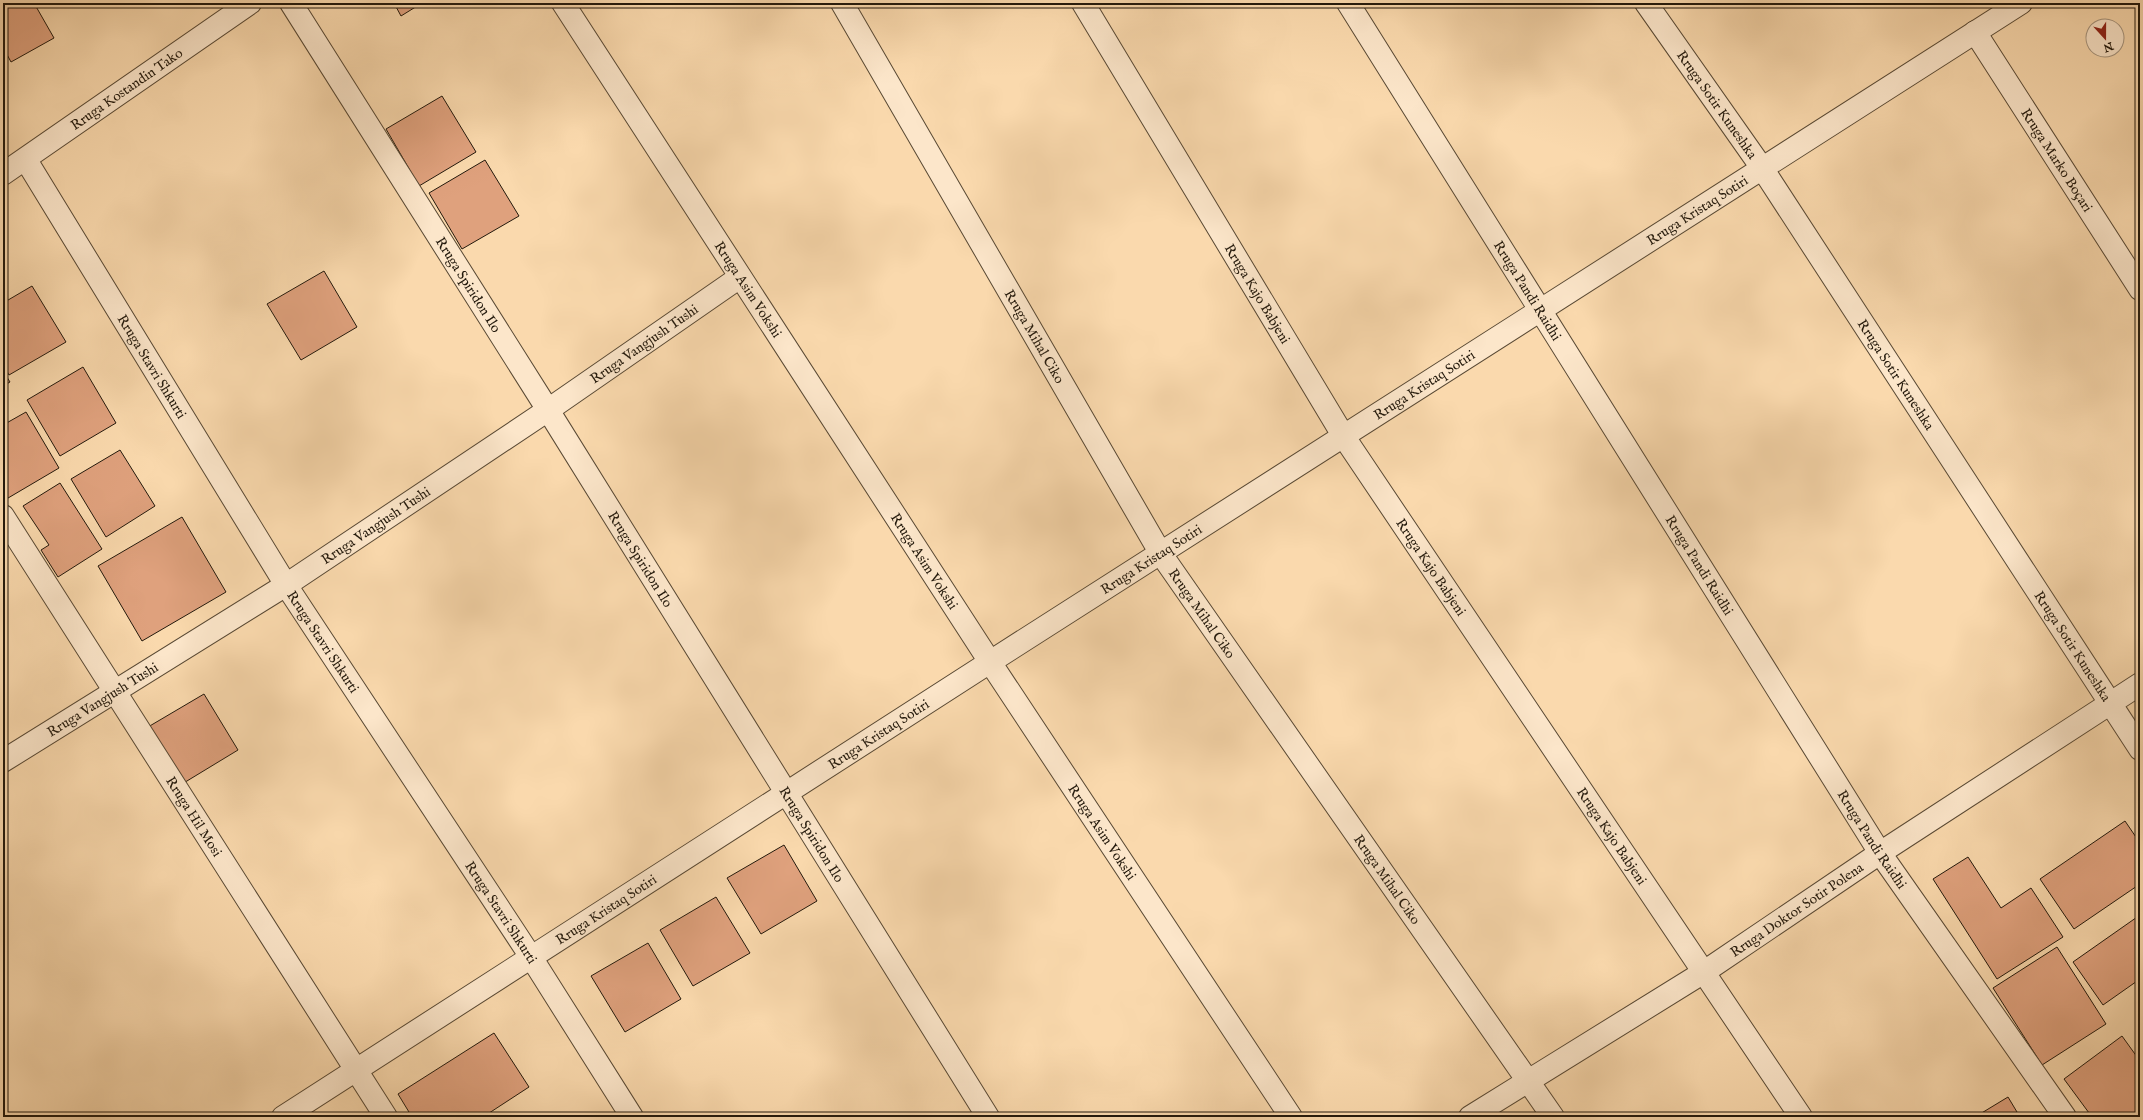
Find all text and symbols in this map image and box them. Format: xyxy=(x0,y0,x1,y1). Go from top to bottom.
north arrow xyxy=(2085,18,2125,58)
text: N xyxy=(2101,38,2116,55)
street label: Rruga Kostandin Tako xyxy=(67,44,187,135)
street label: Rruga Sotir Kuneshka xyxy=(1672,47,1761,163)
street label: Rruga Marko Boçari xyxy=(2016,105,2096,216)
street label: Rruga Kristaq Sotiri xyxy=(1644,172,1752,250)
street label: Rruga Spiridon Ilo xyxy=(431,234,505,337)
street label: Rruga Asim Vokshi xyxy=(710,238,786,342)
street label: Rruga Pandi Raidhi xyxy=(1489,238,1565,344)
street label: Rruga Kajo Babjeni xyxy=(1220,241,1294,348)
street label: Rruga Mihal Ciko xyxy=(1000,286,1069,387)
street label: Rruga Vangjush Tushi xyxy=(587,301,702,388)
street label: Rruga Stavri Shkurti xyxy=(113,312,190,423)
street label: Rruga Sotir Kuneshka xyxy=(1853,316,1939,435)
street label: Rruga Kristaq Sotiri xyxy=(1371,346,1479,424)
street label: Rruga Vangjush Tushi xyxy=(318,483,434,569)
street label: Rruga Spiridon Ilo xyxy=(603,508,677,611)
street label: Rruga Asim Vokshi xyxy=(886,510,962,613)
street label: Rruga Pandi Raidhi xyxy=(1661,512,1737,619)
street label: Rruga Kajo Babjeni xyxy=(1391,515,1470,620)
street label: Rruga Kristaq Sotiri xyxy=(1098,521,1206,599)
street label: Rruga Mihal Ciko xyxy=(1164,565,1239,663)
street label: Rruga Stavri Shkurti xyxy=(282,588,363,697)
street label: Rruga Sotir Kuneshka xyxy=(2030,588,2115,706)
street label: Rruga Vangjush Tushi xyxy=(44,659,162,741)
street label: Rruga Kristaq Sotiri xyxy=(825,695,933,774)
street label: Rruga Hil Mosi xyxy=(161,773,226,860)
street label: Rruga Asim Vokshi xyxy=(1063,781,1140,884)
street label: Rruga Spiridon Ilo xyxy=(774,783,848,887)
street label: Rruga Kajo Babjeni xyxy=(1572,784,1651,889)
street label: Rruga Pandi Raidhi xyxy=(1833,787,1911,893)
street label: Rruga Mihal Ciko xyxy=(1349,831,1424,929)
street label: Rruga Stavri Shkurti xyxy=(460,858,541,967)
street label: Rruga Doktor Sotir Polena xyxy=(1727,858,1868,962)
street label: Rruga Kristaq Sotiri xyxy=(552,871,661,949)

